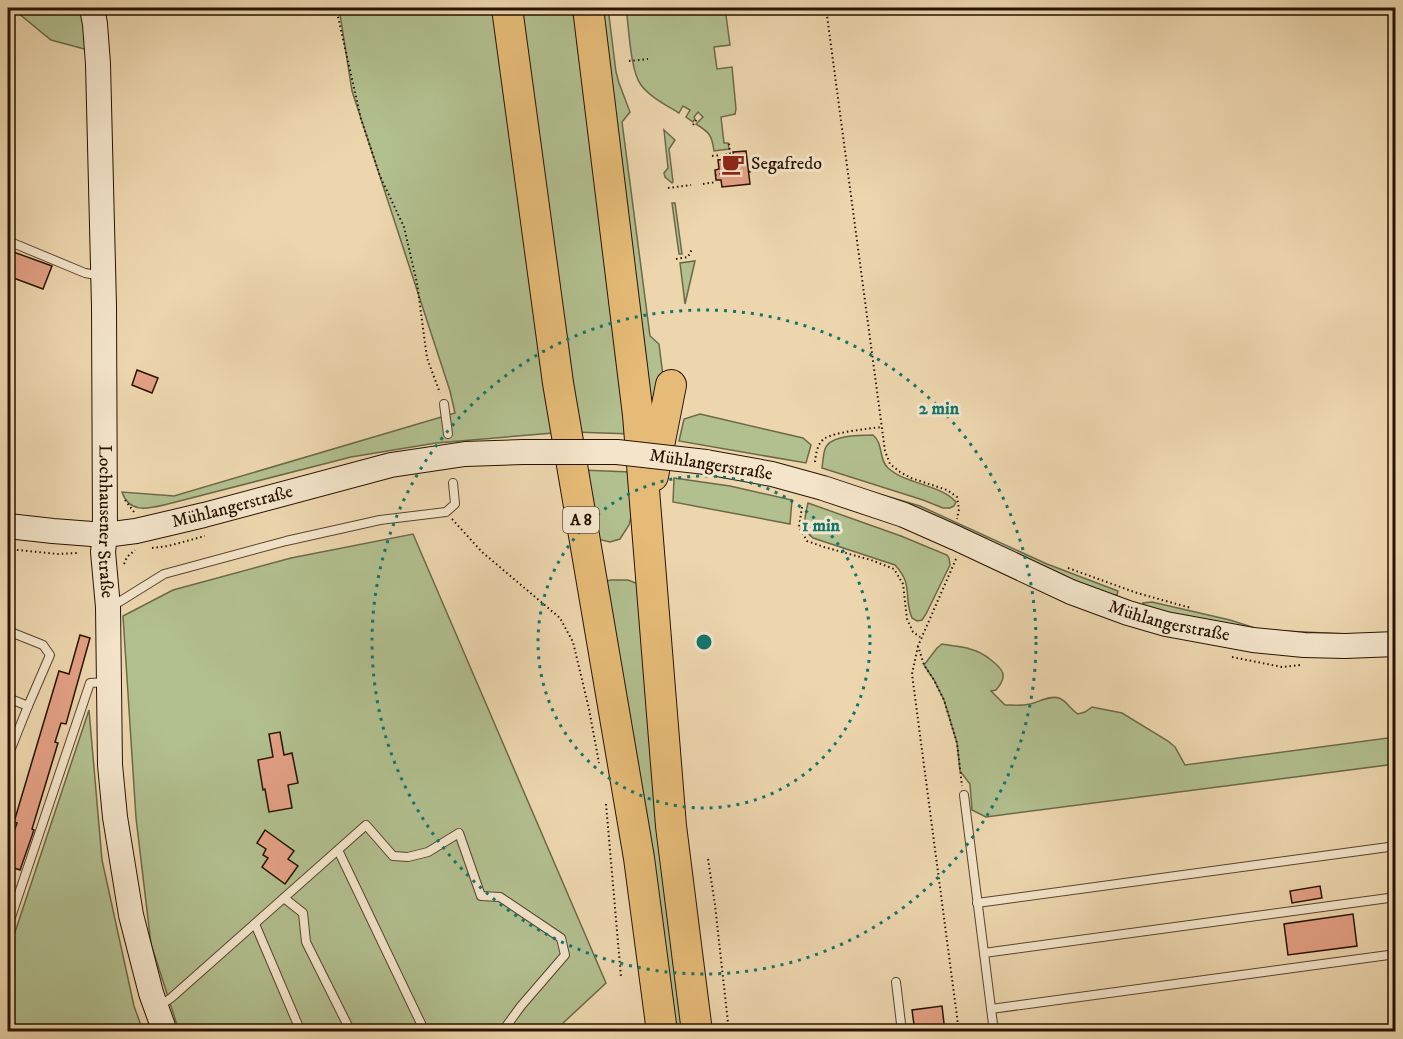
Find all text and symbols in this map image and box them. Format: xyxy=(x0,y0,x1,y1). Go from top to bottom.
cafe icon: Segafredo xyxy=(720,151,746,177)
place label: Segafredo xyxy=(751,153,822,175)
text: 2 min xyxy=(919,398,960,420)
street label: Mühlangerstraße xyxy=(648,444,774,486)
street label: Lochhausener Straße xyxy=(92,445,118,599)
street label: Mühlangerstraße xyxy=(170,481,295,533)
road number: A 8 xyxy=(563,507,599,533)
text: 1 min xyxy=(802,515,841,537)
street label: Mühlangerstraße xyxy=(1105,596,1232,647)
centre of rings xyxy=(694,632,714,652)

